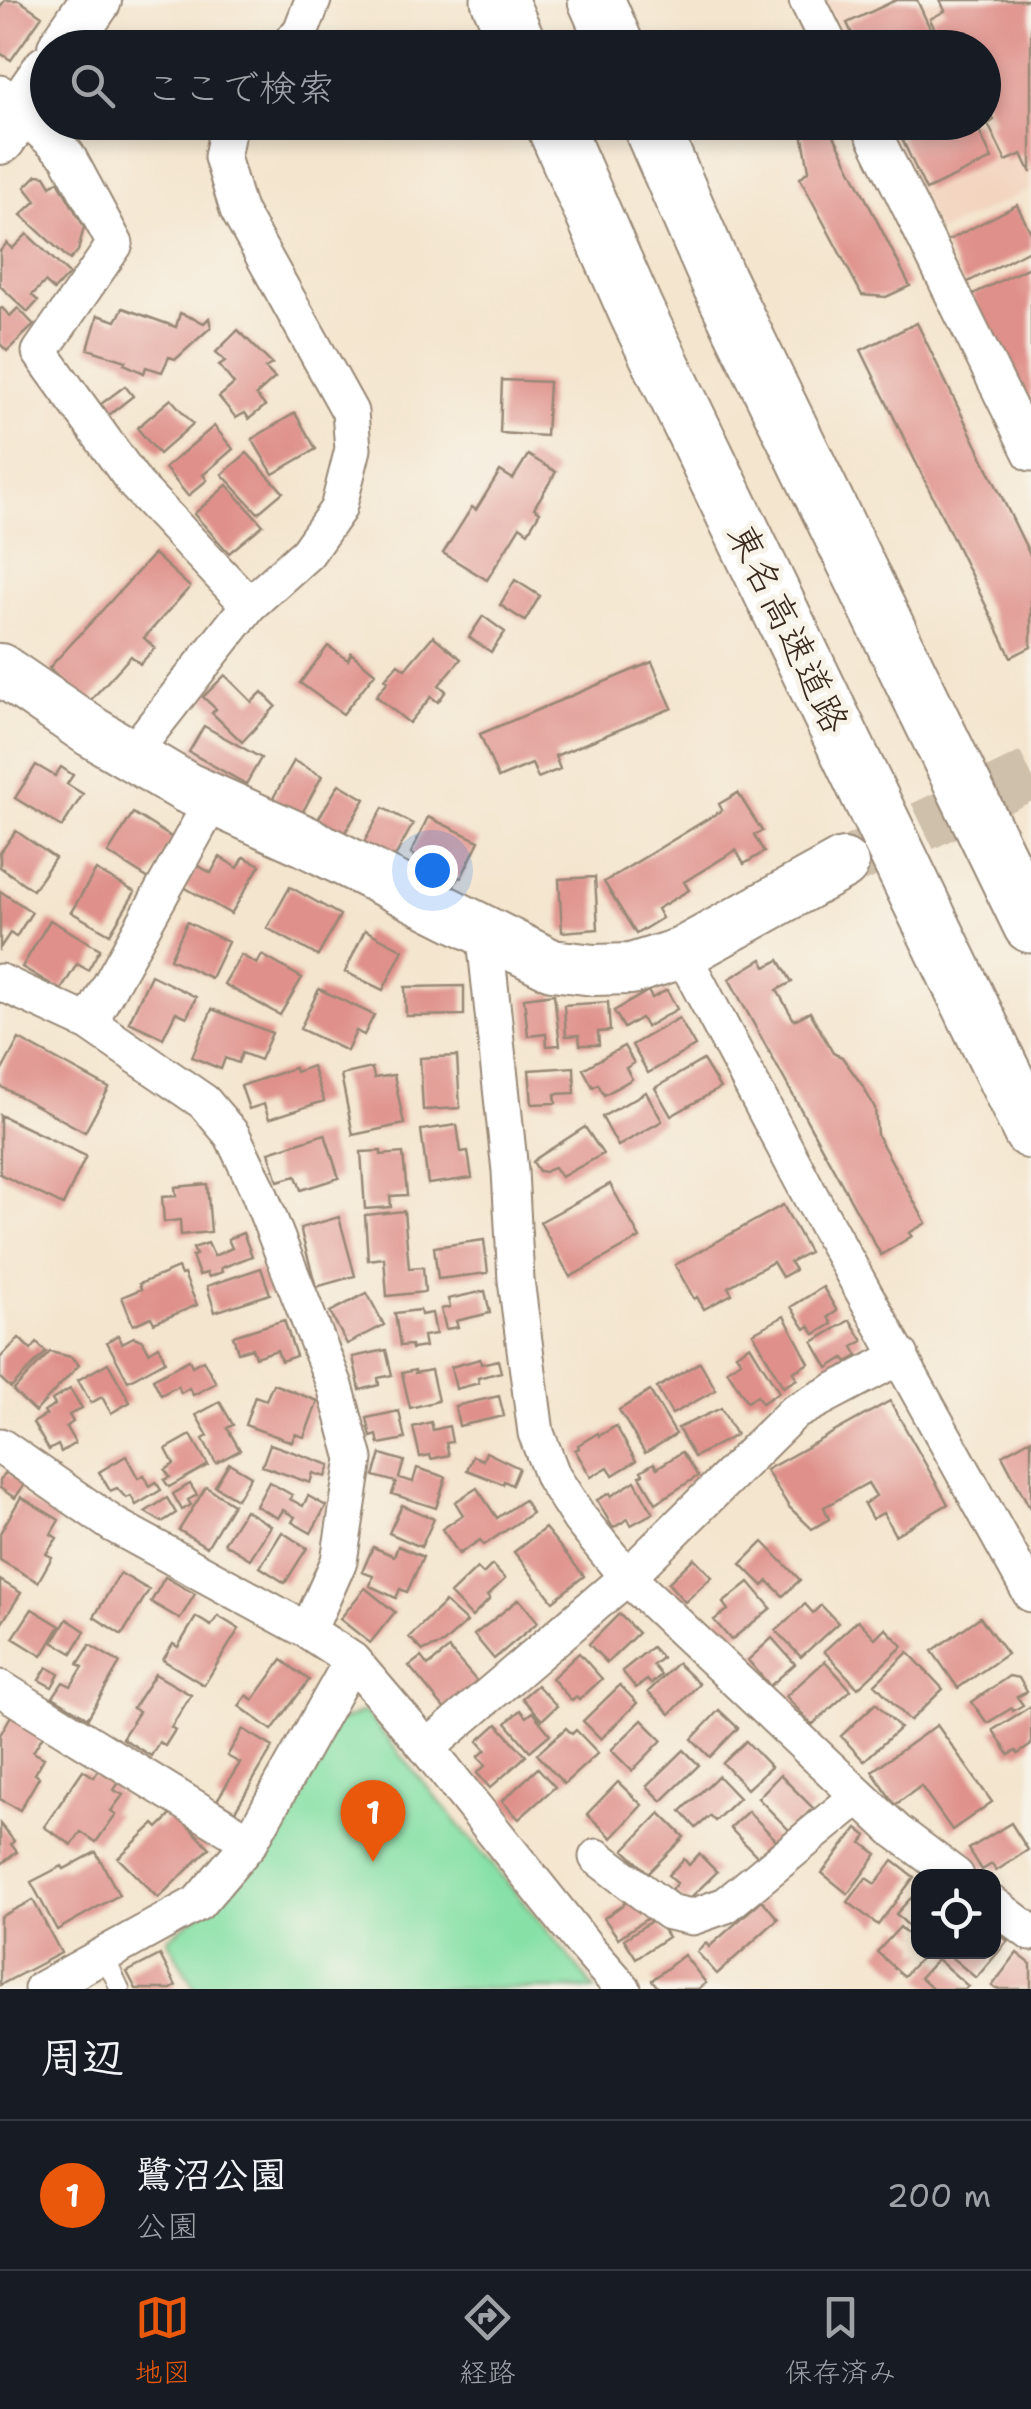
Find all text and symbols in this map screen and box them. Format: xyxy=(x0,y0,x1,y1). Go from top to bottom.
search box xyxy=(30,30,1001,140)
icon: search xyxy=(65,58,120,113)
text: ここで検索 xyxy=(145,62,335,113)
street label: 東名高速道路 xyxy=(716,514,862,742)
your location xyxy=(407,845,458,896)
pin: 1 xyxy=(340,1780,406,1862)
map controls xyxy=(911,1869,1001,1959)
button: locate xyxy=(911,1869,1001,1959)
text: 周辺 xyxy=(40,2029,124,2085)
text: 鷺沼公園 xyxy=(135,2149,287,2200)
text: 1 xyxy=(65,2174,80,2217)
text: 200 m xyxy=(887,2174,991,2217)
text: 公園 xyxy=(135,2204,199,2247)
tab: 地図 xyxy=(134,2290,191,2391)
tab: 経路 xyxy=(459,2290,516,2391)
tab: 保存済み xyxy=(784,2290,897,2391)

